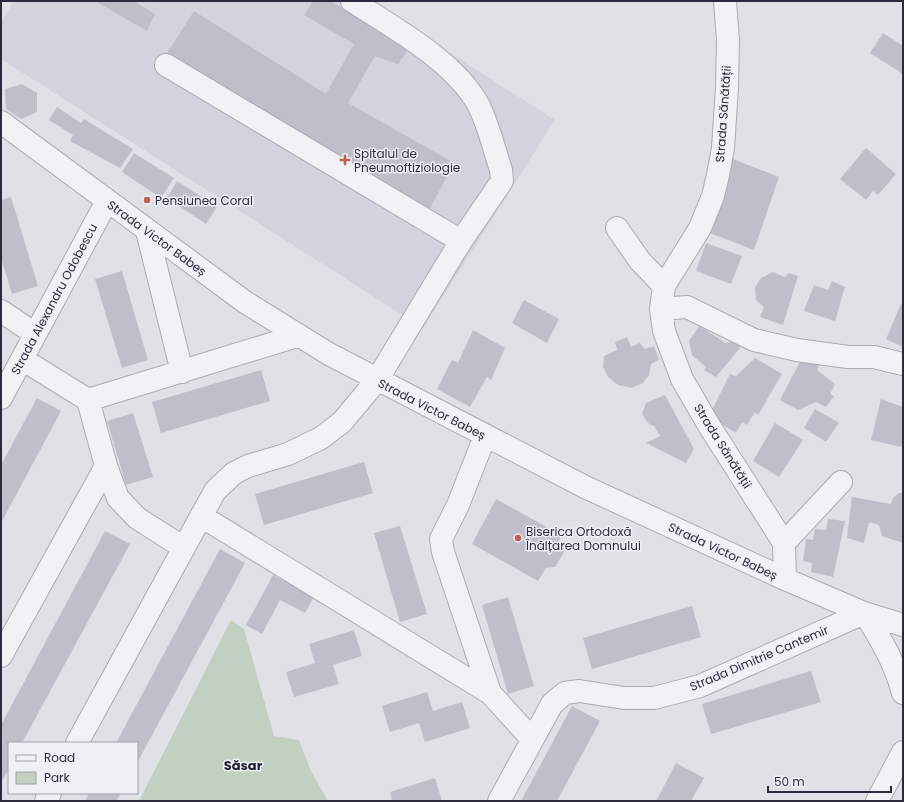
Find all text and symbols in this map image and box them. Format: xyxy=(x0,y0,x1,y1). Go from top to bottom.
street label: Strada Sănătății xyxy=(711,65,735,163)
place label: Spitalul de Pneumoftiziologie xyxy=(354,145,460,176)
marker: Spitalul de Pneumoftiziologie xyxy=(339,154,351,166)
place label: Pensiunea Coral xyxy=(155,192,253,209)
marker: Pensiunea Coral xyxy=(142,195,152,205)
street label: Strada Victor Babeș xyxy=(104,196,210,280)
street label: Strada Alexandru Odobescu xyxy=(7,220,101,378)
street label: Strada Victor Babeș xyxy=(375,374,489,444)
street label: Strada Sănătății xyxy=(690,400,756,492)
street label: Strada Victor Babeș xyxy=(666,518,780,584)
place label: Biserica Ortodoxă Înălțarea Domnului xyxy=(525,523,641,554)
marker: Biserica Ortodoxă Înălțarea Domnului xyxy=(513,533,523,543)
street label: Strada Dimitrie Cantemir xyxy=(687,621,831,695)
legend xyxy=(8,742,138,794)
text: Road xyxy=(44,749,75,766)
district label: Săsar xyxy=(224,756,263,775)
scale bar xyxy=(768,768,891,794)
text: Park xyxy=(44,769,71,786)
text: 50 m xyxy=(774,773,805,790)

